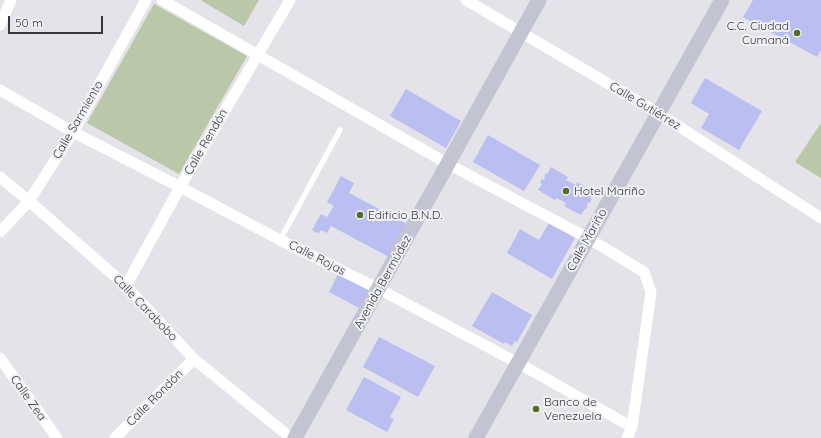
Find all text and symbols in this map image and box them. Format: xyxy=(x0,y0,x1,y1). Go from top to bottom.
scale bar xyxy=(10,8,105,34)
text: 50 m xyxy=(15,15,43,30)
place label: C.C. Ciudad Cumaná xyxy=(727,19,789,47)
marker: C.C. Ciudad Cumaná xyxy=(792,28,802,38)
street label: Calle Sarmiento xyxy=(50,78,106,162)
street label: Calle Gutiérrez xyxy=(607,79,683,133)
street label: Calle Rendón xyxy=(181,106,231,178)
place label: Hotel Mariño xyxy=(574,184,645,198)
marker: Hotel Mariño xyxy=(561,186,571,196)
street label: Calle Mariño xyxy=(564,206,610,274)
place label: Edificio B.N.D. xyxy=(368,208,442,222)
marker: Edificio B.N.D. xyxy=(355,210,365,220)
street label: Avenida Bermúdez xyxy=(351,233,415,331)
street label: Calle Rojas xyxy=(286,238,348,278)
street label: Calle Carabobo xyxy=(110,272,180,344)
street label: Calle Rondón xyxy=(124,367,186,429)
street label: Calle Zea xyxy=(7,372,49,424)
place label: Banco de Venezuela xyxy=(544,395,602,423)
marker: Banco de Venezuela xyxy=(531,404,541,414)

